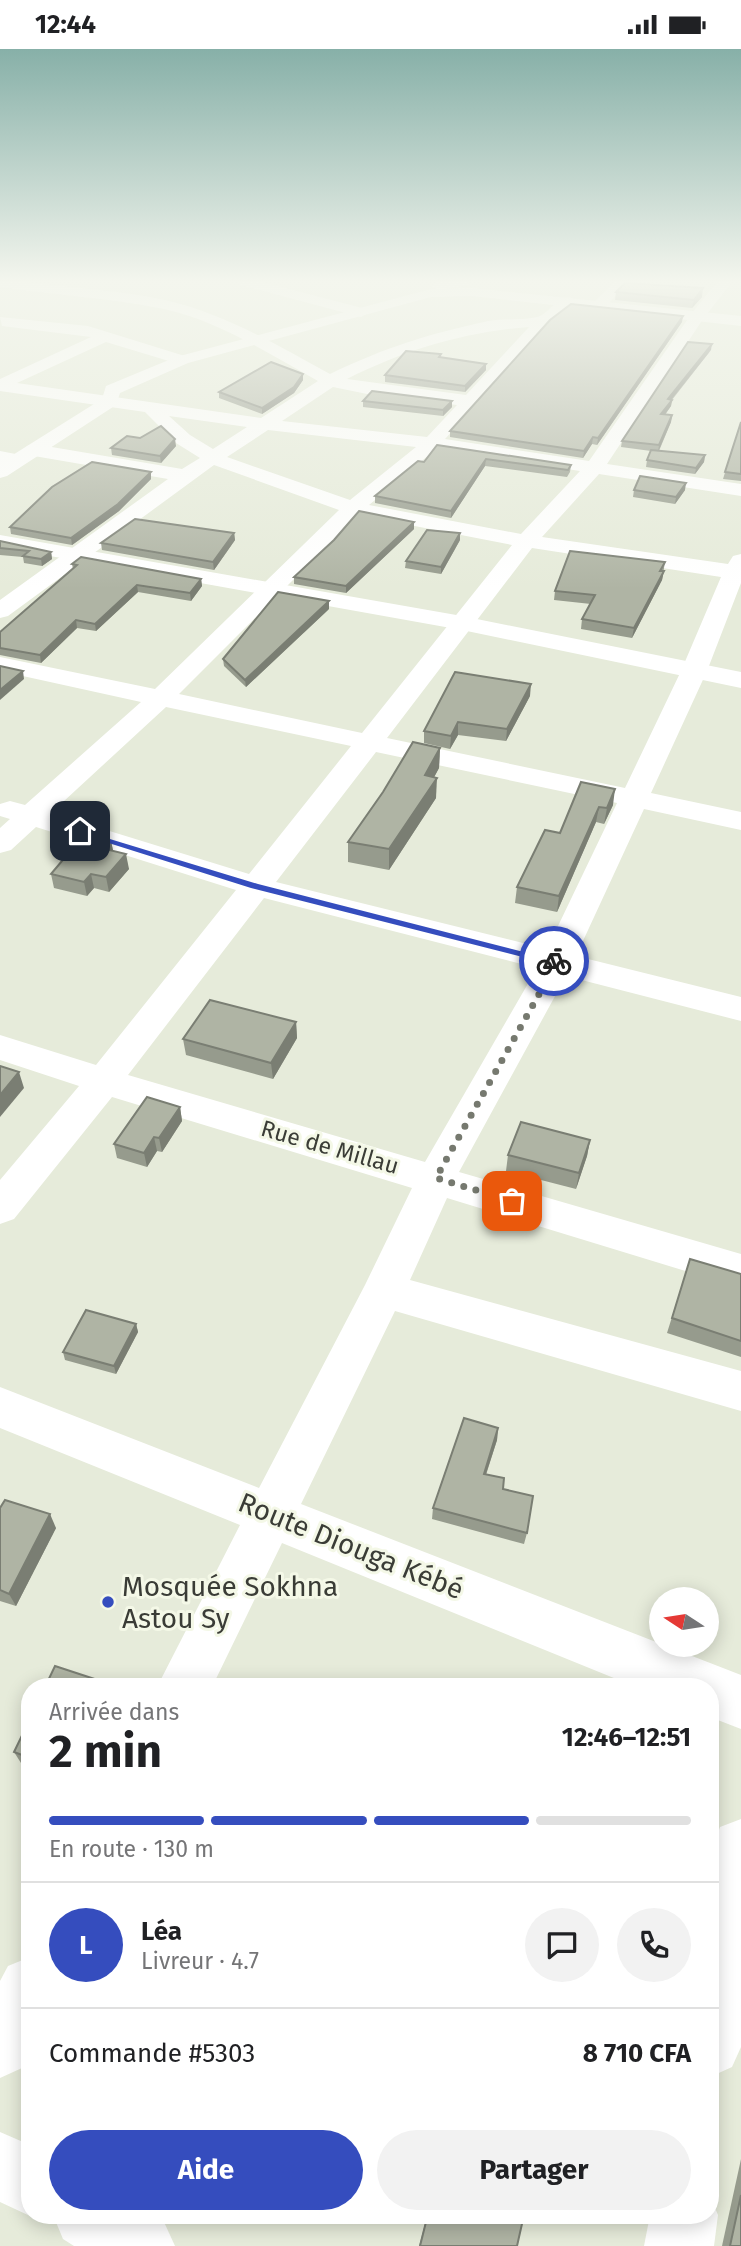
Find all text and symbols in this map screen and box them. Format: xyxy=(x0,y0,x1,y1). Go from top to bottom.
text: 12:44 xyxy=(35,9,96,40)
pin xyxy=(50,801,110,861)
icon: home xyxy=(61,812,99,850)
courier xyxy=(519,926,589,996)
icon: bike xyxy=(535,942,573,980)
street label: Rue de Millau xyxy=(258,1114,402,1180)
pin xyxy=(482,1171,542,1231)
icon: bag xyxy=(493,1182,531,1220)
street label: Route Diouga Kébé xyxy=(234,1486,468,1606)
place label: Mosquée Sokhna Astou Sy xyxy=(122,1570,338,1635)
north arrow xyxy=(649,1587,719,1657)
map controls xyxy=(649,1587,719,1657)
marker: Mosquée Sokhna Astou Sy xyxy=(100,1594,116,1610)
text: Arrivée dans xyxy=(49,1698,179,1726)
text: 12:46–12:51 xyxy=(562,1722,691,1753)
text: 2 min xyxy=(49,1724,162,1779)
text: En route · 130 m xyxy=(49,1835,214,1863)
button: chat xyxy=(525,1908,599,1982)
button: phone xyxy=(617,1908,691,1982)
text: Léa xyxy=(141,1916,182,1947)
text: L xyxy=(79,1930,93,1961)
text: Livreur · 4.7 xyxy=(141,1947,259,1975)
text: Commande #5303 xyxy=(49,2038,255,2069)
text: 8 710 CFA xyxy=(583,2038,691,2069)
button: Aide xyxy=(49,2130,363,2210)
button: Partager xyxy=(377,2130,691,2210)

